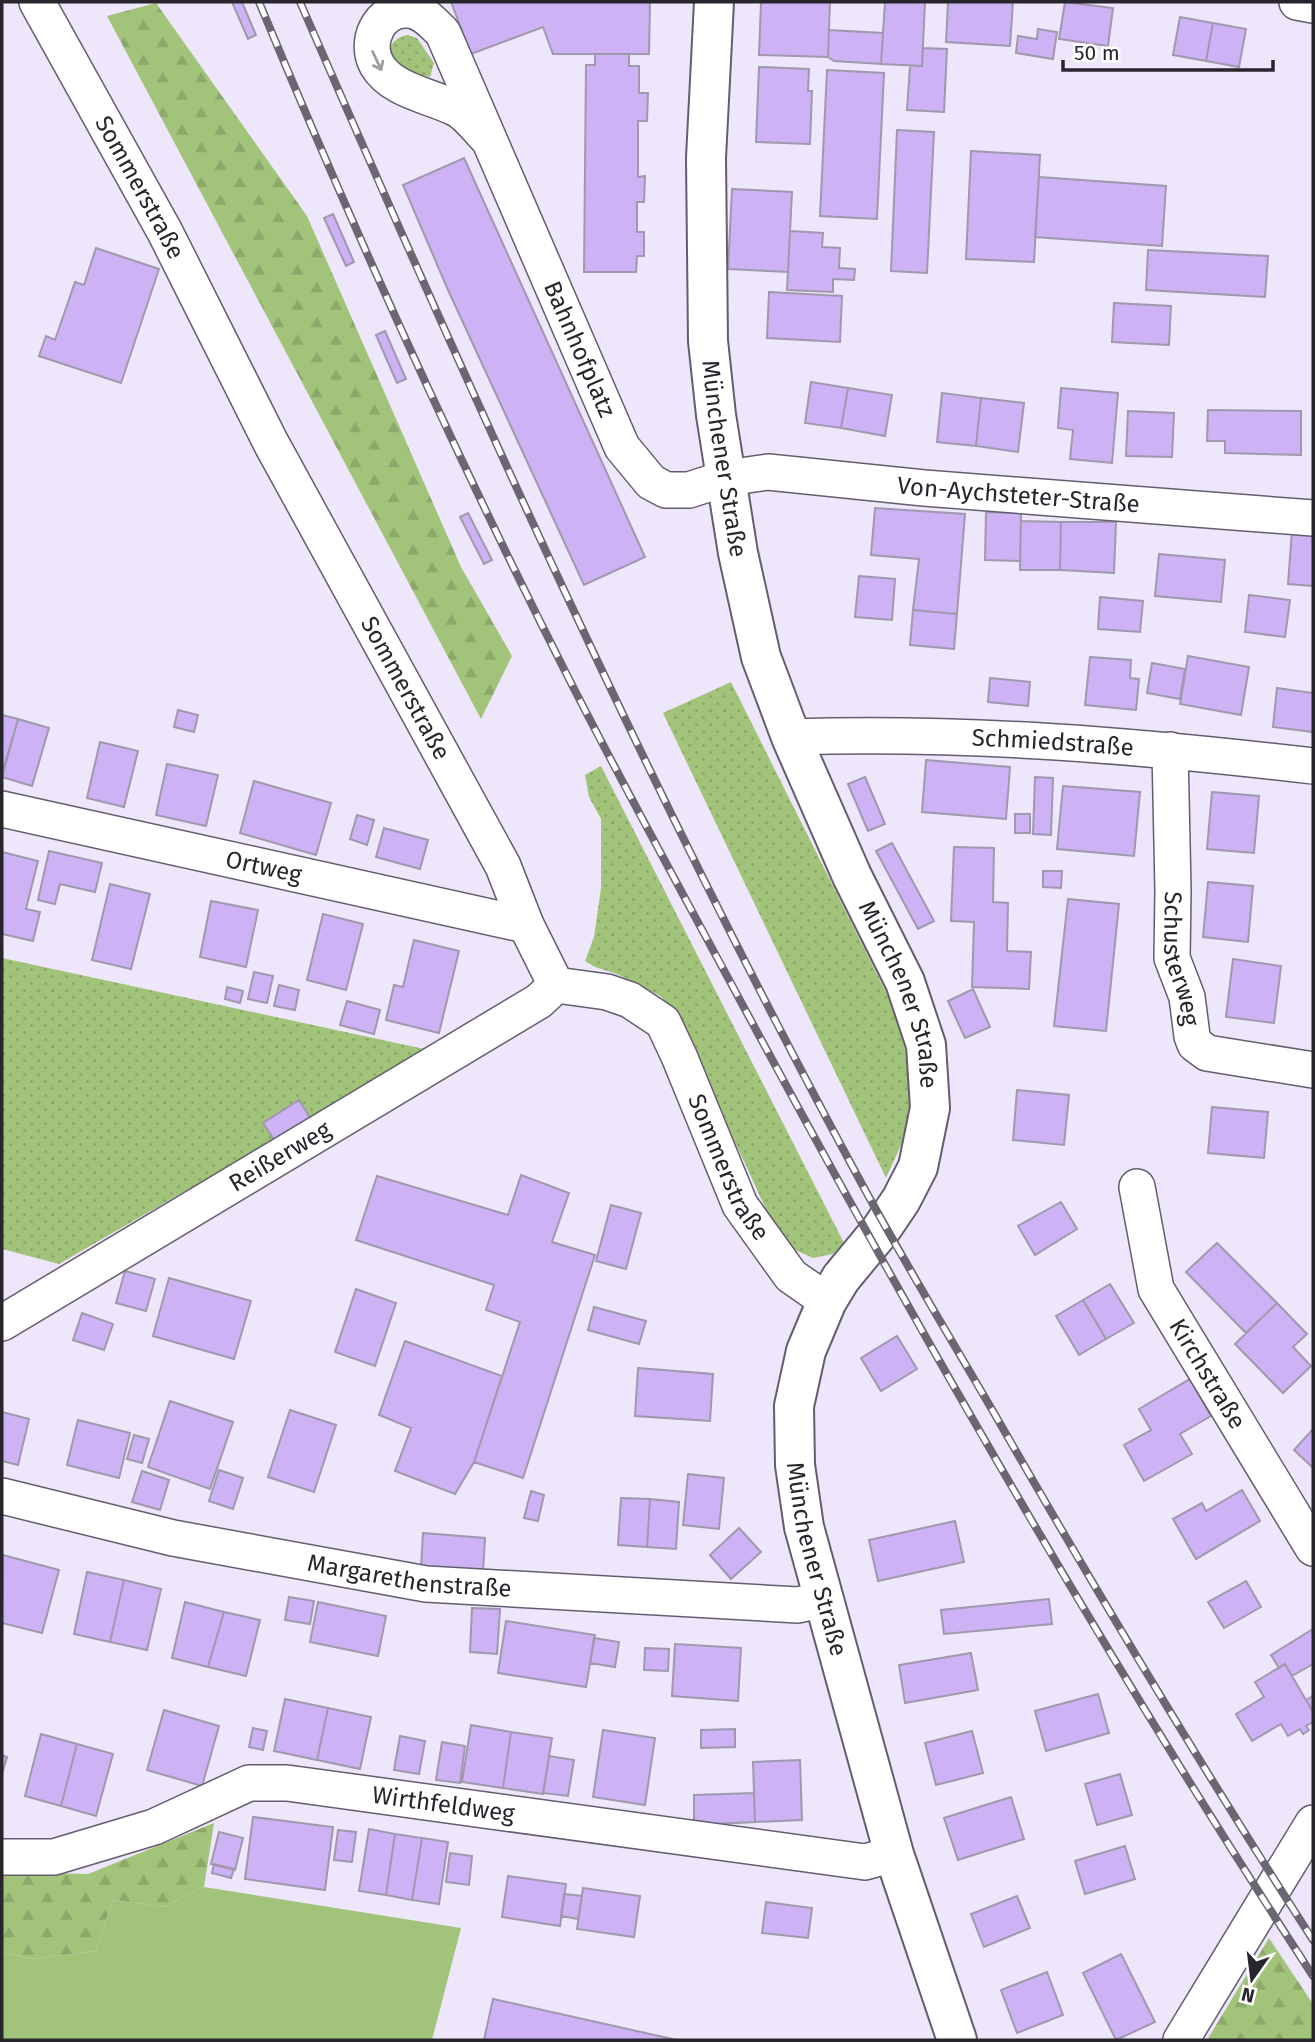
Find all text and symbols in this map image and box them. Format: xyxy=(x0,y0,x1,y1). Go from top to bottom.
scale bar xyxy=(1063,28,1273,72)
text: 50 m xyxy=(1074,40,1120,66)
one-way arrow xyxy=(371,50,384,71)
street label: Sommerstraße xyxy=(89,111,190,264)
street label: Bahnhofplatz xyxy=(538,277,621,421)
street label: Münchener Straße xyxy=(696,359,752,559)
street label: Von-Aychsteter-Straße xyxy=(896,471,1141,519)
street label: Sommerstraße xyxy=(355,612,456,765)
street label: Schmiedstraße xyxy=(971,724,1135,762)
street label: Ortweg xyxy=(223,845,305,889)
street label: Schusterweg xyxy=(1158,891,1205,1028)
street label: Münchener Straße xyxy=(853,896,943,1089)
street label: Sommerstraße xyxy=(682,1090,775,1246)
street label: Reißerweg xyxy=(224,1115,336,1198)
street label: Kirchstraße xyxy=(1163,1314,1251,1434)
street label: Münchener Straße xyxy=(781,1460,853,1659)
street label: Margarethenstraße xyxy=(305,1549,512,1603)
street label: Wirthfeldweg xyxy=(370,1781,517,1828)
north arrow xyxy=(1217,1944,1287,2014)
text: N xyxy=(1239,1982,1257,2008)

